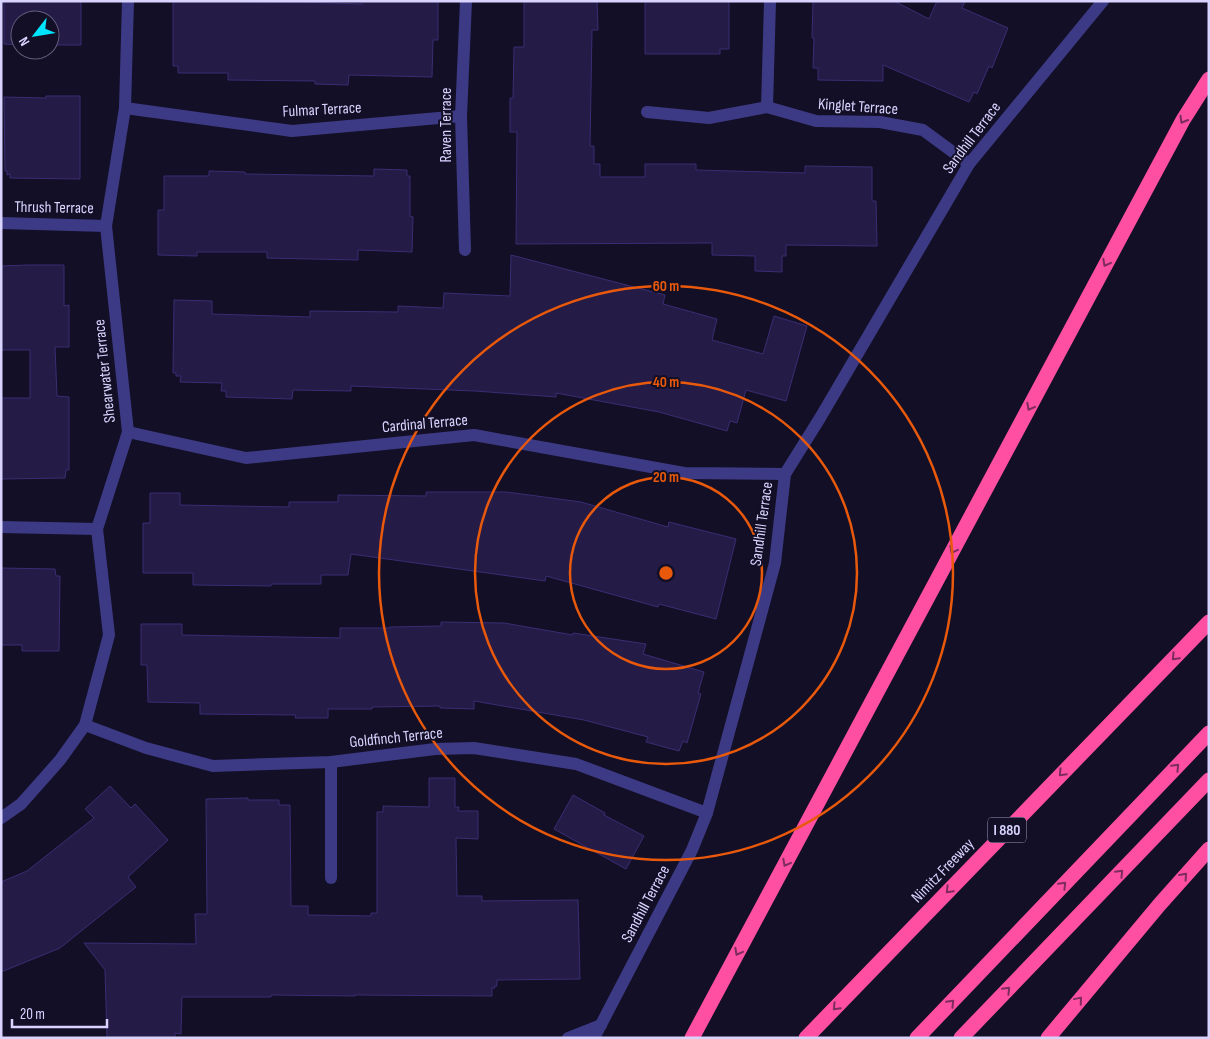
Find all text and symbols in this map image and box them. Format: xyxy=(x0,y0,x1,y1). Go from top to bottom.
north arrow xyxy=(10,10,60,60)
text: N xyxy=(15,34,33,49)
street label: Raven Terrace xyxy=(437,88,456,162)
street label: Kinglet Terrace xyxy=(817,95,899,119)
street label: Fulmar Terrace xyxy=(282,98,362,122)
street label: Sandhill Terrace xyxy=(939,99,1005,177)
one-way arrow xyxy=(1179,115,1189,124)
street label: Thrush Terrace xyxy=(14,198,94,218)
one-way arrow xyxy=(1102,258,1112,267)
text: 60 m xyxy=(653,277,679,296)
street label: Shearwater Terrace xyxy=(90,318,120,424)
text: 40 m xyxy=(653,373,679,392)
one-way arrow xyxy=(1026,401,1036,410)
street label: Cardinal Terrace xyxy=(381,411,469,437)
text: 20 m xyxy=(653,468,679,487)
street label: Sandhill Terrace xyxy=(747,481,777,567)
one-way arrow xyxy=(949,545,959,554)
centre of rings xyxy=(657,564,675,582)
one-way arrow xyxy=(1172,651,1181,660)
street label: Goldfinch Terrace xyxy=(348,724,444,752)
one-way arrow xyxy=(1170,764,1179,773)
one-way arrow xyxy=(1059,768,1068,777)
road number: I 880 xyxy=(988,818,1026,842)
street label: Nimitz Freeway xyxy=(908,835,978,907)
one-way arrow xyxy=(782,858,792,867)
street label: Sandhill Terrace xyxy=(618,862,674,946)
one-way arrow xyxy=(1114,870,1123,879)
one-way arrow xyxy=(1178,873,1187,882)
one-way arrow xyxy=(1057,882,1066,891)
one-way arrow xyxy=(946,884,955,893)
one-way arrow xyxy=(734,947,744,956)
one-way arrow xyxy=(1001,987,1010,996)
scale bar xyxy=(12,996,108,1028)
one-way arrow xyxy=(1073,997,1081,1006)
one-way arrow xyxy=(945,999,954,1008)
one-way arrow xyxy=(833,1001,842,1010)
text: 20 m xyxy=(20,1005,45,1024)

